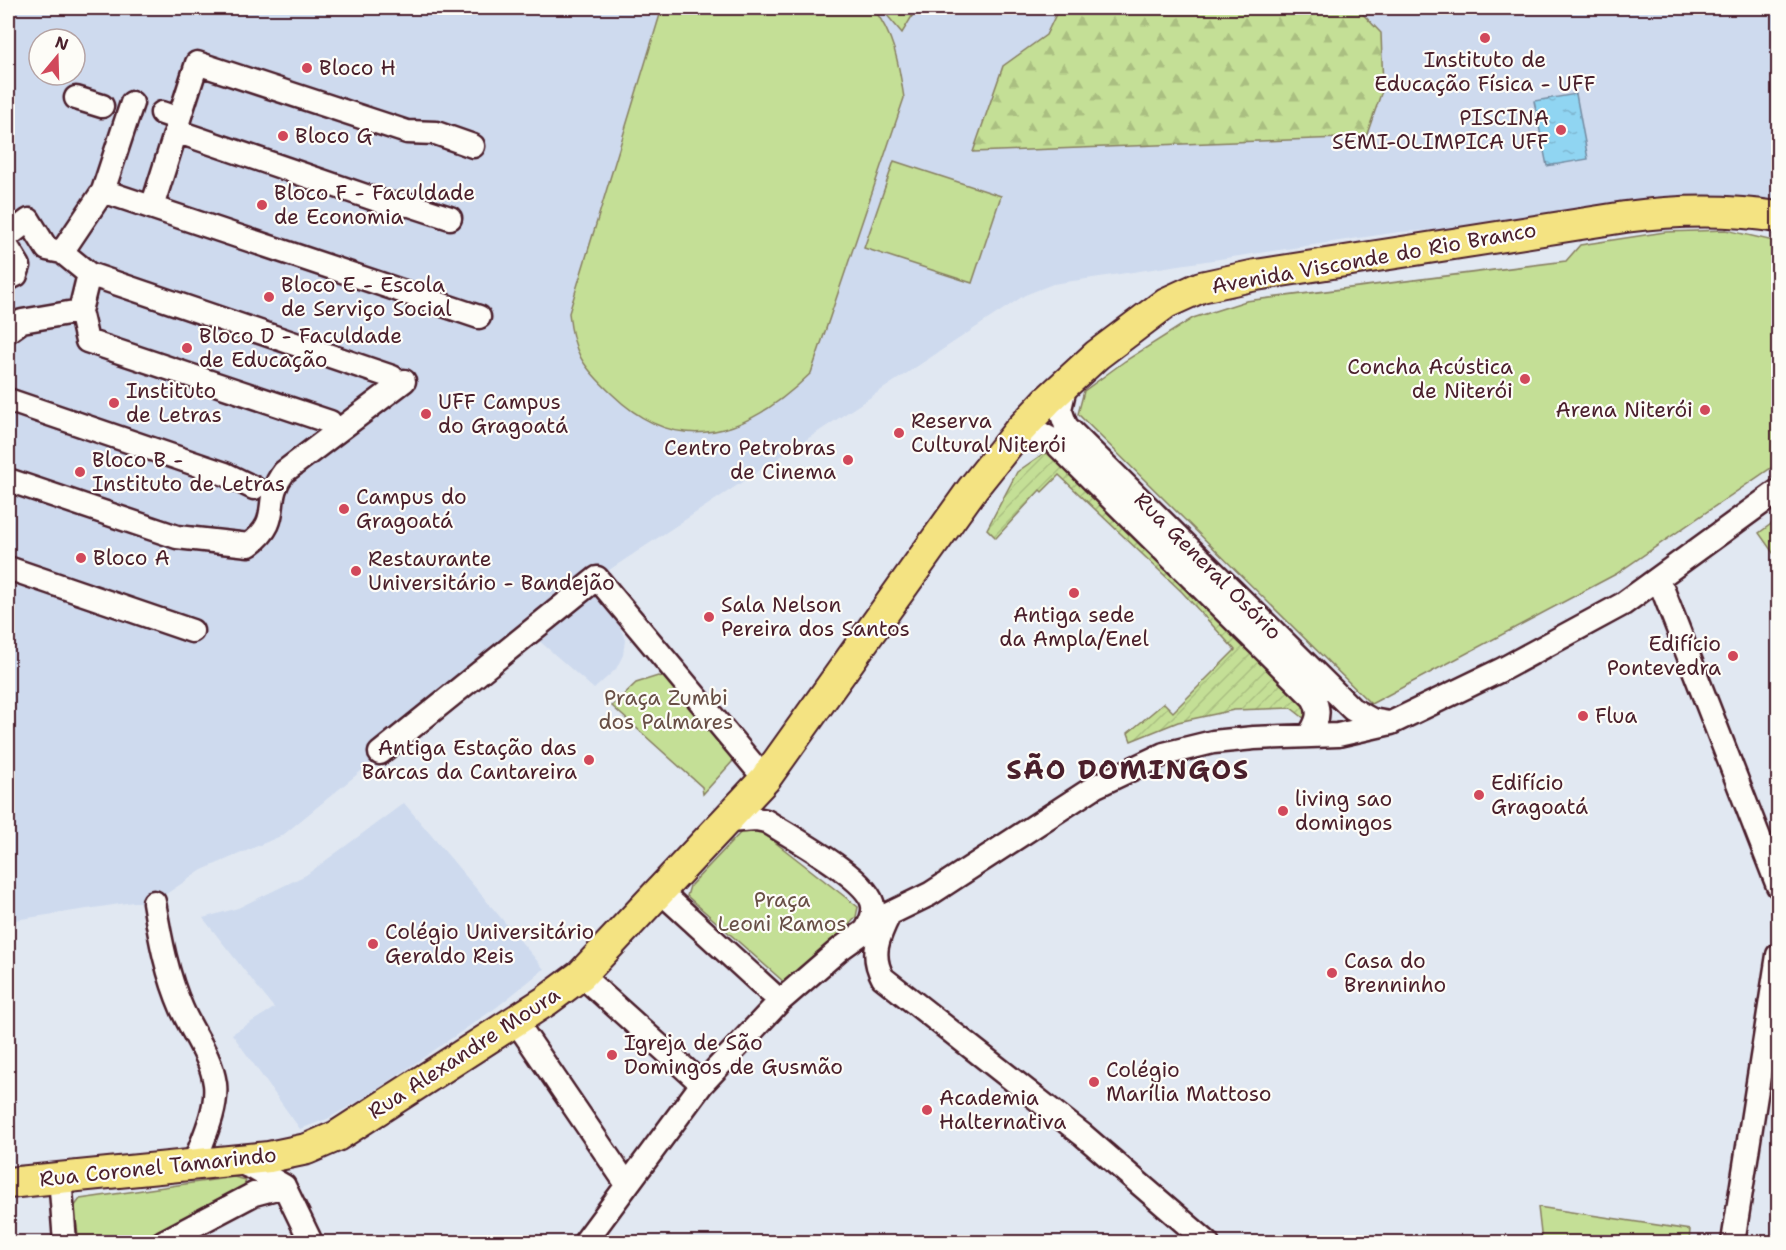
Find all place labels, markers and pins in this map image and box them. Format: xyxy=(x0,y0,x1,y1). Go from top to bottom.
marker: Instituto de Educação Física - UFF xyxy=(1478,31,1492,45)
place label: Instituto de Educação Física - UFF xyxy=(1374,46,1596,98)
place label: Bloco H xyxy=(319,54,396,82)
marker: Bloco H xyxy=(300,61,314,75)
place label: PISCINA SEMI-OLIMPICA UFF xyxy=(1332,104,1549,156)
place label: Bloco G xyxy=(295,122,373,150)
marker: PISCINA SEMI-OLIMPICA UFF xyxy=(1554,123,1568,137)
marker: Bloco G xyxy=(276,129,290,143)
place label: Bloco F - Faculdade de Economia xyxy=(274,179,475,231)
marker: Bloco F - Faculdade de Economia xyxy=(255,198,269,212)
place label: Bloco E - Escola de Serviço Social xyxy=(281,271,452,323)
marker: Bloco E - Escola de Serviço Social xyxy=(262,290,276,304)
place label: Bloco D - Faculdade de Educação xyxy=(199,322,402,374)
marker: Bloco D - Faculdade de Educação xyxy=(180,341,194,355)
place label: Concha Acústica de Niterói xyxy=(1347,353,1513,405)
marker: Concha Acústica de Niterói xyxy=(1518,372,1532,386)
place label: Instituto de Letras xyxy=(126,377,222,429)
place label: UFF Campus do Gragoatá xyxy=(438,388,568,440)
marker: Instituto de Letras xyxy=(107,396,121,410)
place label: Arena Niterói xyxy=(1556,396,1693,424)
marker: Arena Niterói xyxy=(1698,403,1712,417)
marker: UFF Campus do Gragoatá xyxy=(419,407,433,421)
place label: Reserva Cultural Niterói xyxy=(911,407,1067,459)
marker: Reserva Cultural Niterói xyxy=(892,426,906,440)
place label: Centro Petrobras de Cinema xyxy=(664,434,836,486)
place label: Bloco B - Instituto de Letras xyxy=(92,446,285,498)
marker: Centro Petrobras de Cinema xyxy=(841,453,855,467)
marker: Bloco B - Instituto de Letras xyxy=(73,465,87,479)
place label: Campus do Gragoatá xyxy=(356,483,467,535)
marker: Campus do Gragoatá xyxy=(337,502,351,516)
place label: Bloco A xyxy=(93,544,170,572)
place label: Restaurante Universitário - Bandejão xyxy=(368,545,615,597)
marker: Bloco A xyxy=(74,551,88,565)
marker: Restaurante Universitário - Bandejão xyxy=(349,564,363,578)
marker: Antiga sede da Ampla/Enel xyxy=(1067,586,1081,600)
place label: Sala Nelson Pereira dos Santos xyxy=(721,591,910,643)
place label: Antiga sede da Ampla/Enel xyxy=(999,601,1149,653)
marker: Sala Nelson Pereira dos Santos xyxy=(702,610,716,624)
place label: Edifício Pontevedra xyxy=(1607,630,1721,682)
marker: Edifício Pontevedra xyxy=(1726,649,1740,663)
place label: Flua xyxy=(1595,702,1637,730)
marker: Flua xyxy=(1576,709,1590,723)
place label: Antiga Estação das Barcas da Cantareira xyxy=(362,734,577,786)
marker: Antiga Estação das Barcas da Cantareira xyxy=(582,753,596,767)
place label: Edifício Gragoatá xyxy=(1491,769,1588,821)
place label: living sao domingos xyxy=(1295,785,1393,837)
marker: Edifício Gragoatá xyxy=(1472,788,1486,802)
marker: living sao domingos xyxy=(1276,804,1290,818)
place label: Colégio Universitário Geraldo Reis xyxy=(385,918,594,970)
marker: Colégio Universitário Geraldo Reis xyxy=(366,937,380,951)
place label: Casa do Brenninho xyxy=(1344,947,1446,999)
marker: Casa do Brenninho xyxy=(1325,966,1339,980)
place label: Igreja de São Domingos de Gusmão xyxy=(624,1029,843,1081)
marker: Igreja de São Domingos de Gusmão xyxy=(605,1048,619,1062)
place label: Colégio Marília Mattoso xyxy=(1106,1056,1271,1108)
marker: Colégio Marília Mattoso xyxy=(1087,1075,1101,1089)
place label: Academia Halternativa xyxy=(939,1084,1066,1136)
marker: Academia Halternativa xyxy=(920,1103,934,1117)

